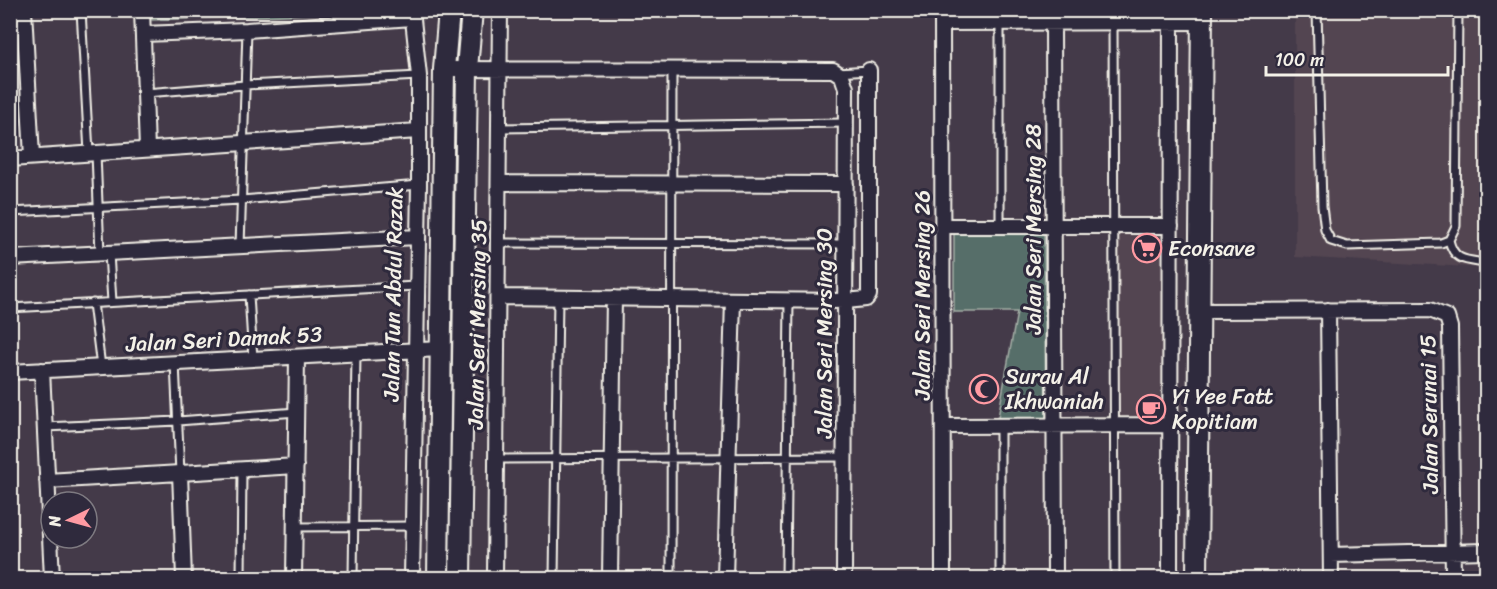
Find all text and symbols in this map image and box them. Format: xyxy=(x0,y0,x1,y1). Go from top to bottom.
scale bar xyxy=(1266,39,1448,77)
text: 100 m xyxy=(1275,44,1324,76)
street label: Jalan Seri Mersing 28 xyxy=(1014,124,1053,335)
street label: Jalan Tun Abdul Razak xyxy=(372,186,414,403)
street label: Jalan Seri Mersing 26 xyxy=(903,190,942,401)
street label: Jalan Seri Mersing 35 xyxy=(456,219,498,430)
street label: Jalan Seri Mersing 30 xyxy=(805,228,844,439)
place label: Econsave xyxy=(1168,229,1256,268)
supermarket icon: Econsave xyxy=(1131,232,1163,264)
street label: Jalan Seri Damak 53 xyxy=(124,314,323,364)
street label: Jalan Serunai 15 xyxy=(1408,334,1450,495)
place label: Surau Al Ikhwaniah xyxy=(1004,357,1104,421)
mosque icon: Surau Al Ikhwaniah xyxy=(968,373,1000,405)
place label: Yi Yee Fatt Kopitiam xyxy=(1172,377,1273,441)
cafe icon: Yi Yee Fatt Kopitiam xyxy=(1135,393,1167,425)
north arrow xyxy=(39,490,99,550)
text: N xyxy=(40,514,70,529)

